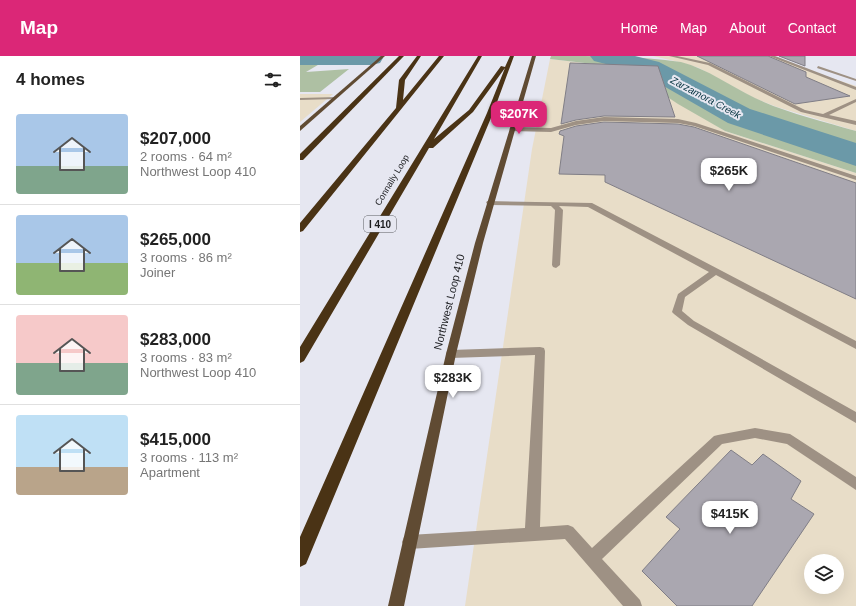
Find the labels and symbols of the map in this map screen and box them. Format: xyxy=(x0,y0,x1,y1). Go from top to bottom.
water label: Zarzamora Creek xyxy=(668,74,744,121)
pin: $207K xyxy=(491,101,547,135)
street label: Connally Loop xyxy=(373,153,411,207)
pin: $265K xyxy=(701,158,757,192)
road number: I 410 xyxy=(364,216,396,232)
street label: Northwest Loop 410 xyxy=(431,253,467,351)
pin: $283K xyxy=(425,365,481,399)
pin: $415K xyxy=(702,501,758,535)

